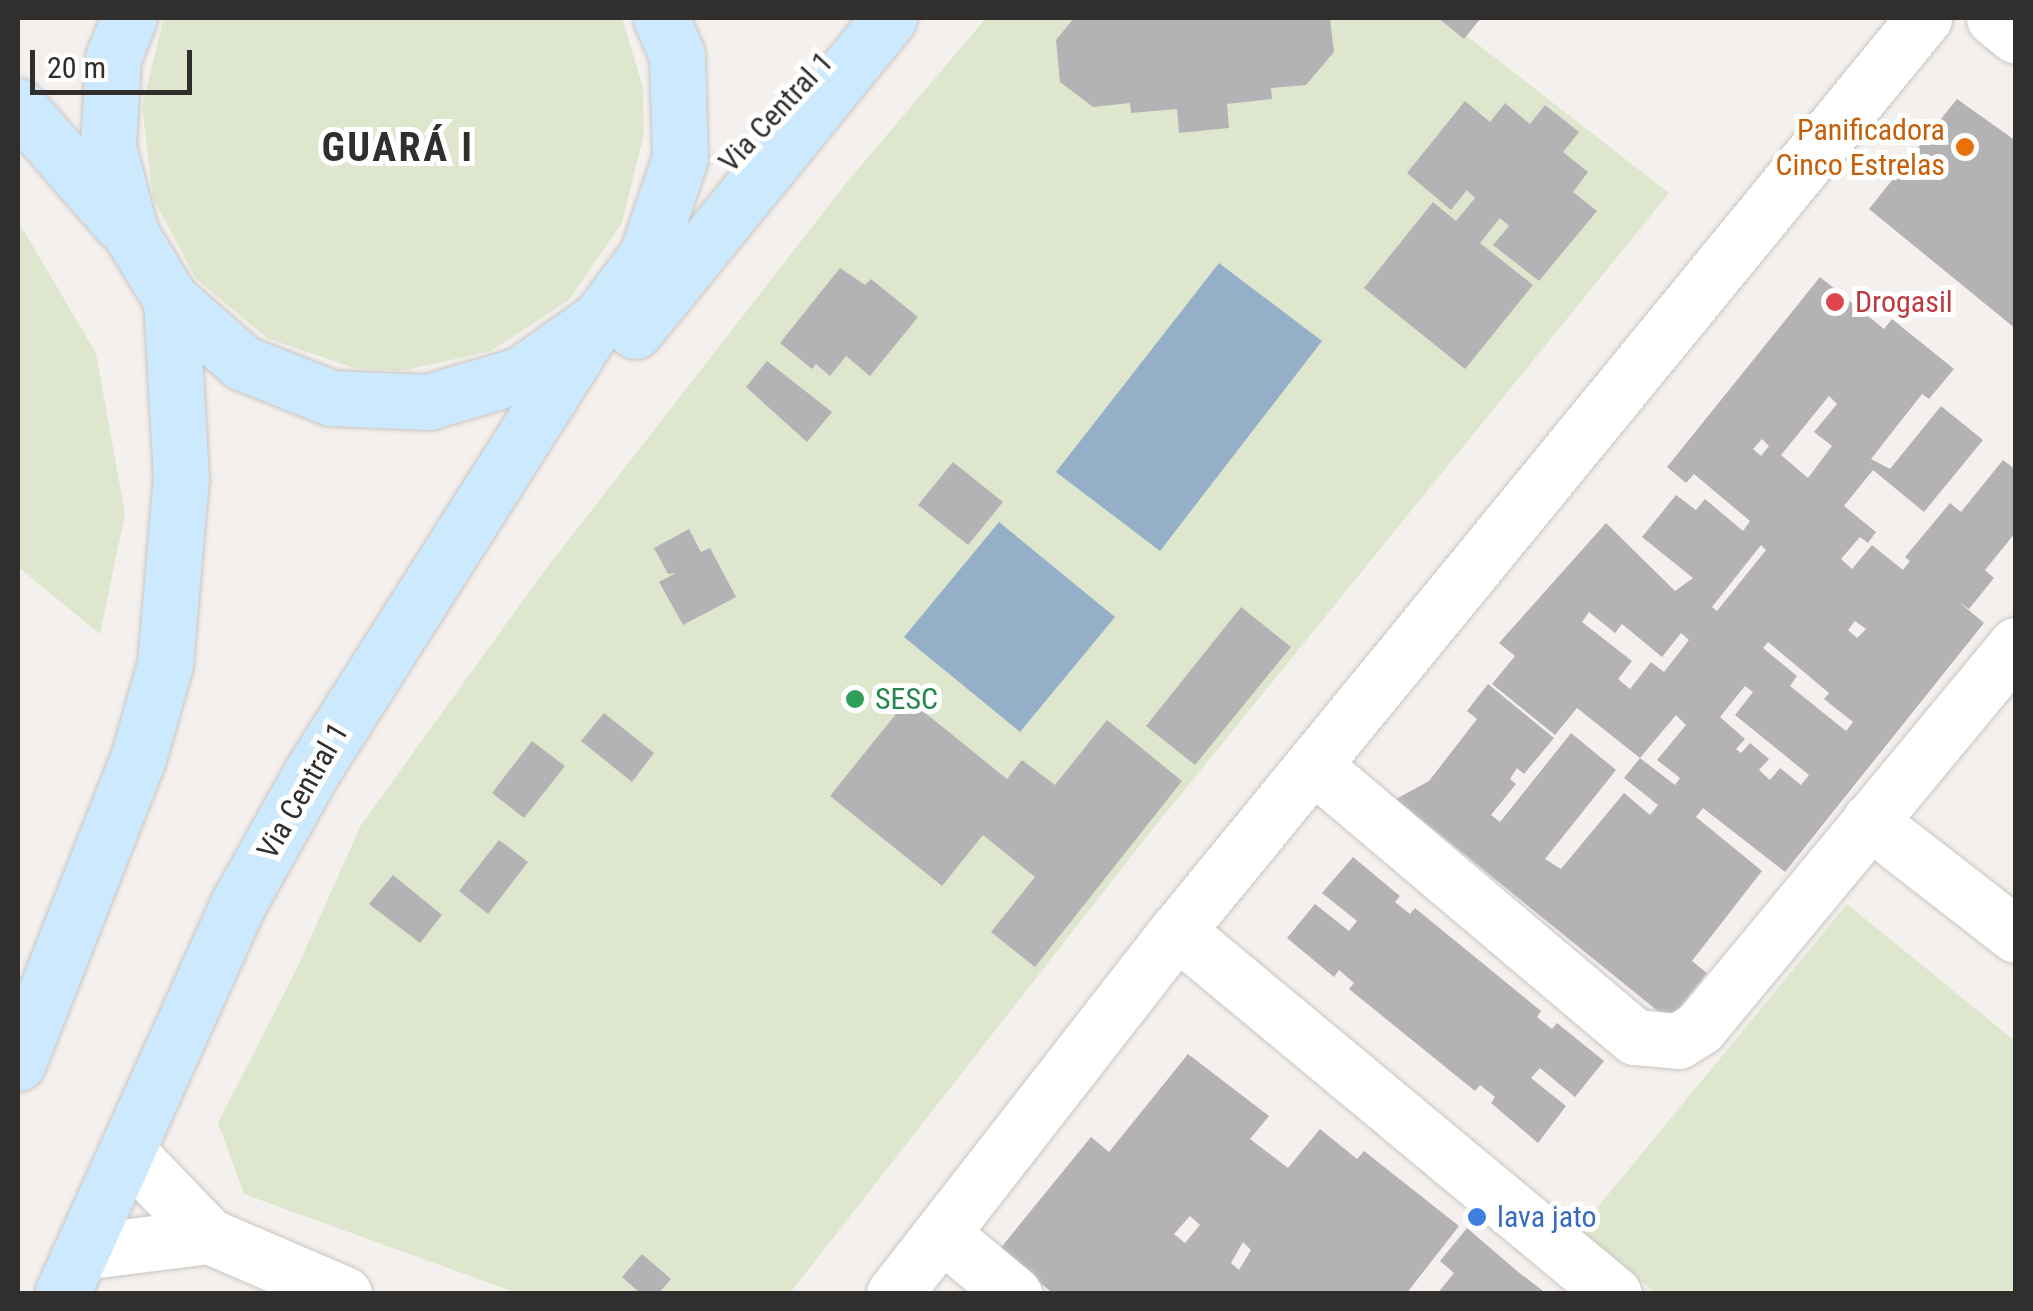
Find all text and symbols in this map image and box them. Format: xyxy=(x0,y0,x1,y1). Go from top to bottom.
scale bar xyxy=(35,30,198,92)
street label: Via Central 1 xyxy=(711,45,841,179)
text: 20 m xyxy=(47,50,106,85)
place label: Panificadora Cinco Estrelas xyxy=(1775,112,1945,182)
district label: GUARÁ I xyxy=(321,124,475,172)
marker: Panificadora Cinco Estrelas xyxy=(1954,136,1976,158)
place label: Drogasil xyxy=(1855,284,1953,320)
marker: Drogasil xyxy=(1824,291,1846,313)
place label: SESC xyxy=(875,681,938,717)
marker: SESC xyxy=(844,688,866,710)
street label: Via Central 1 xyxy=(250,717,356,865)
place label: lava jato xyxy=(1497,1199,1597,1235)
marker: lava jato xyxy=(1466,1206,1488,1228)

